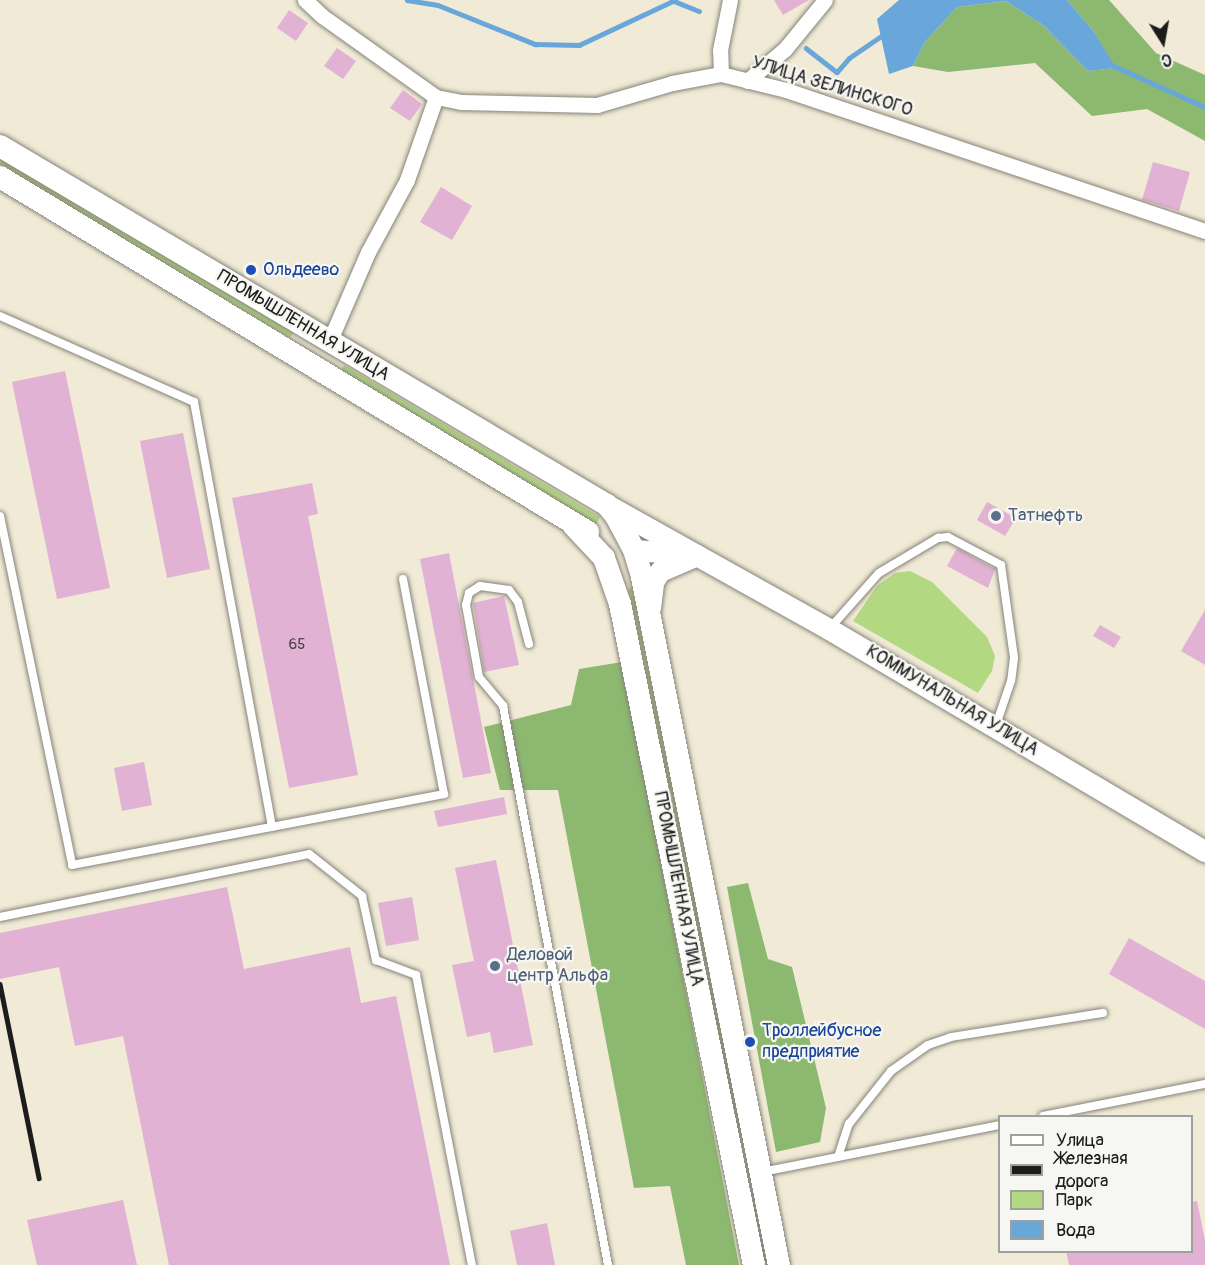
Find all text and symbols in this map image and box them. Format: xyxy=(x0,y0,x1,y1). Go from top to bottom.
north arrow xyxy=(1133,12,1193,72)
text: С xyxy=(1160,49,1173,70)
street label: УЛИЦА ЗЕЛИНСКОГО xyxy=(749,52,915,122)
place label: Ольдеево xyxy=(263,259,339,281)
marker: Ольдеево xyxy=(244,263,258,277)
street label: ПРОМЫШЛЕННАЯ УЛИЦА xyxy=(213,266,393,386)
place label: Татнефть xyxy=(1008,505,1083,527)
marker: Татнефть xyxy=(989,509,1003,523)
house number: 65 xyxy=(289,636,305,654)
street label: КОММУНАЛЬНАЯ УЛИЦА xyxy=(862,641,1042,761)
street label: ПРОМЫШЛЕННАЯ УЛИЦА xyxy=(649,790,707,988)
place label: Деловой центр Альфа xyxy=(507,945,608,988)
marker: Деловой центр Альфа xyxy=(488,959,502,973)
place label: Троллейбусное предприятие xyxy=(762,1021,881,1064)
marker: Троллейбусное предприятие xyxy=(743,1035,757,1049)
legend xyxy=(998,1115,1193,1253)
text: Улица xyxy=(1056,1129,1104,1152)
text: Железная дорога xyxy=(1055,1147,1128,1193)
text: Парк xyxy=(1056,1189,1093,1212)
text: Вода xyxy=(1056,1219,1095,1242)

